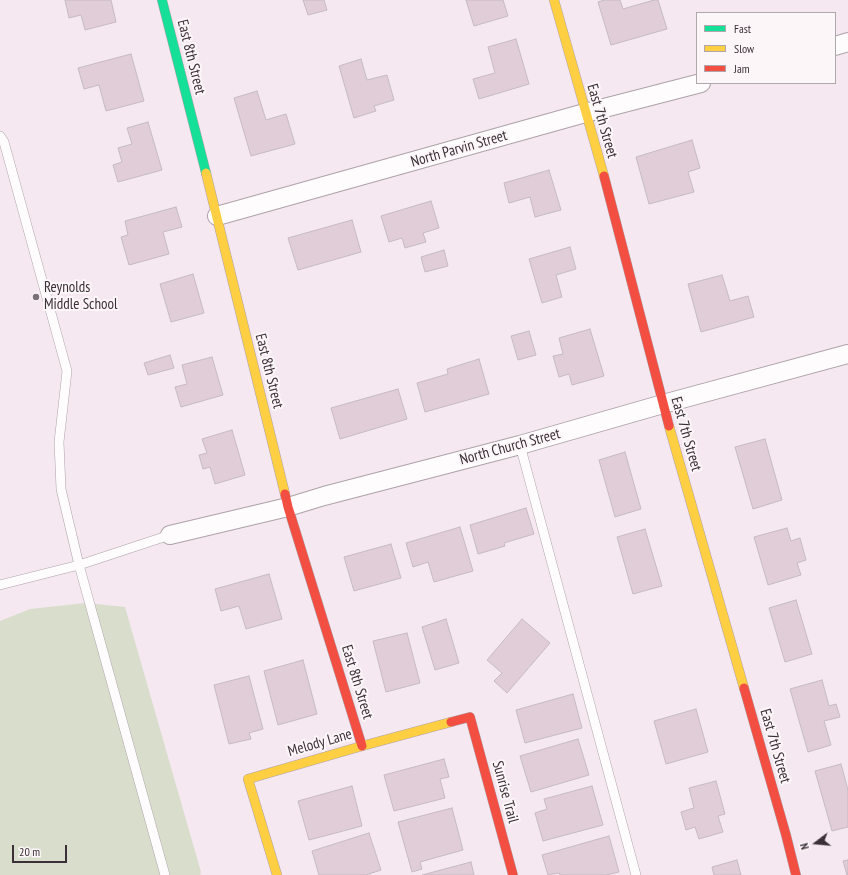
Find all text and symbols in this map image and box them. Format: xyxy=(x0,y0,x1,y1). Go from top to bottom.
legend xyxy=(696,12,836,84)
street label: East 8th Street xyxy=(173,18,209,96)
text: Fast xyxy=(734,21,751,36)
text: Slow xyxy=(734,41,754,56)
text: Jam xyxy=(734,61,750,76)
street label: East 7th Street xyxy=(583,82,621,160)
street label: North Parvin Street xyxy=(409,127,509,171)
place label: Reynolds Middle School xyxy=(44,279,117,314)
marker: Reynolds Middle School xyxy=(31,292,41,302)
street label: East 8th Street xyxy=(251,332,287,410)
street label: East 7th Street xyxy=(667,395,705,473)
street label: North Church Street xyxy=(458,425,562,469)
street label: East 8th Street xyxy=(337,643,377,721)
street label: East 7th Street xyxy=(756,707,794,785)
street label: Melody Lane xyxy=(286,725,354,761)
street label: Sunrise Trail xyxy=(488,759,522,825)
north arrow xyxy=(796,823,836,863)
scale bar xyxy=(14,837,69,863)
text: N xyxy=(797,842,812,851)
text: 20 m xyxy=(19,844,40,859)

